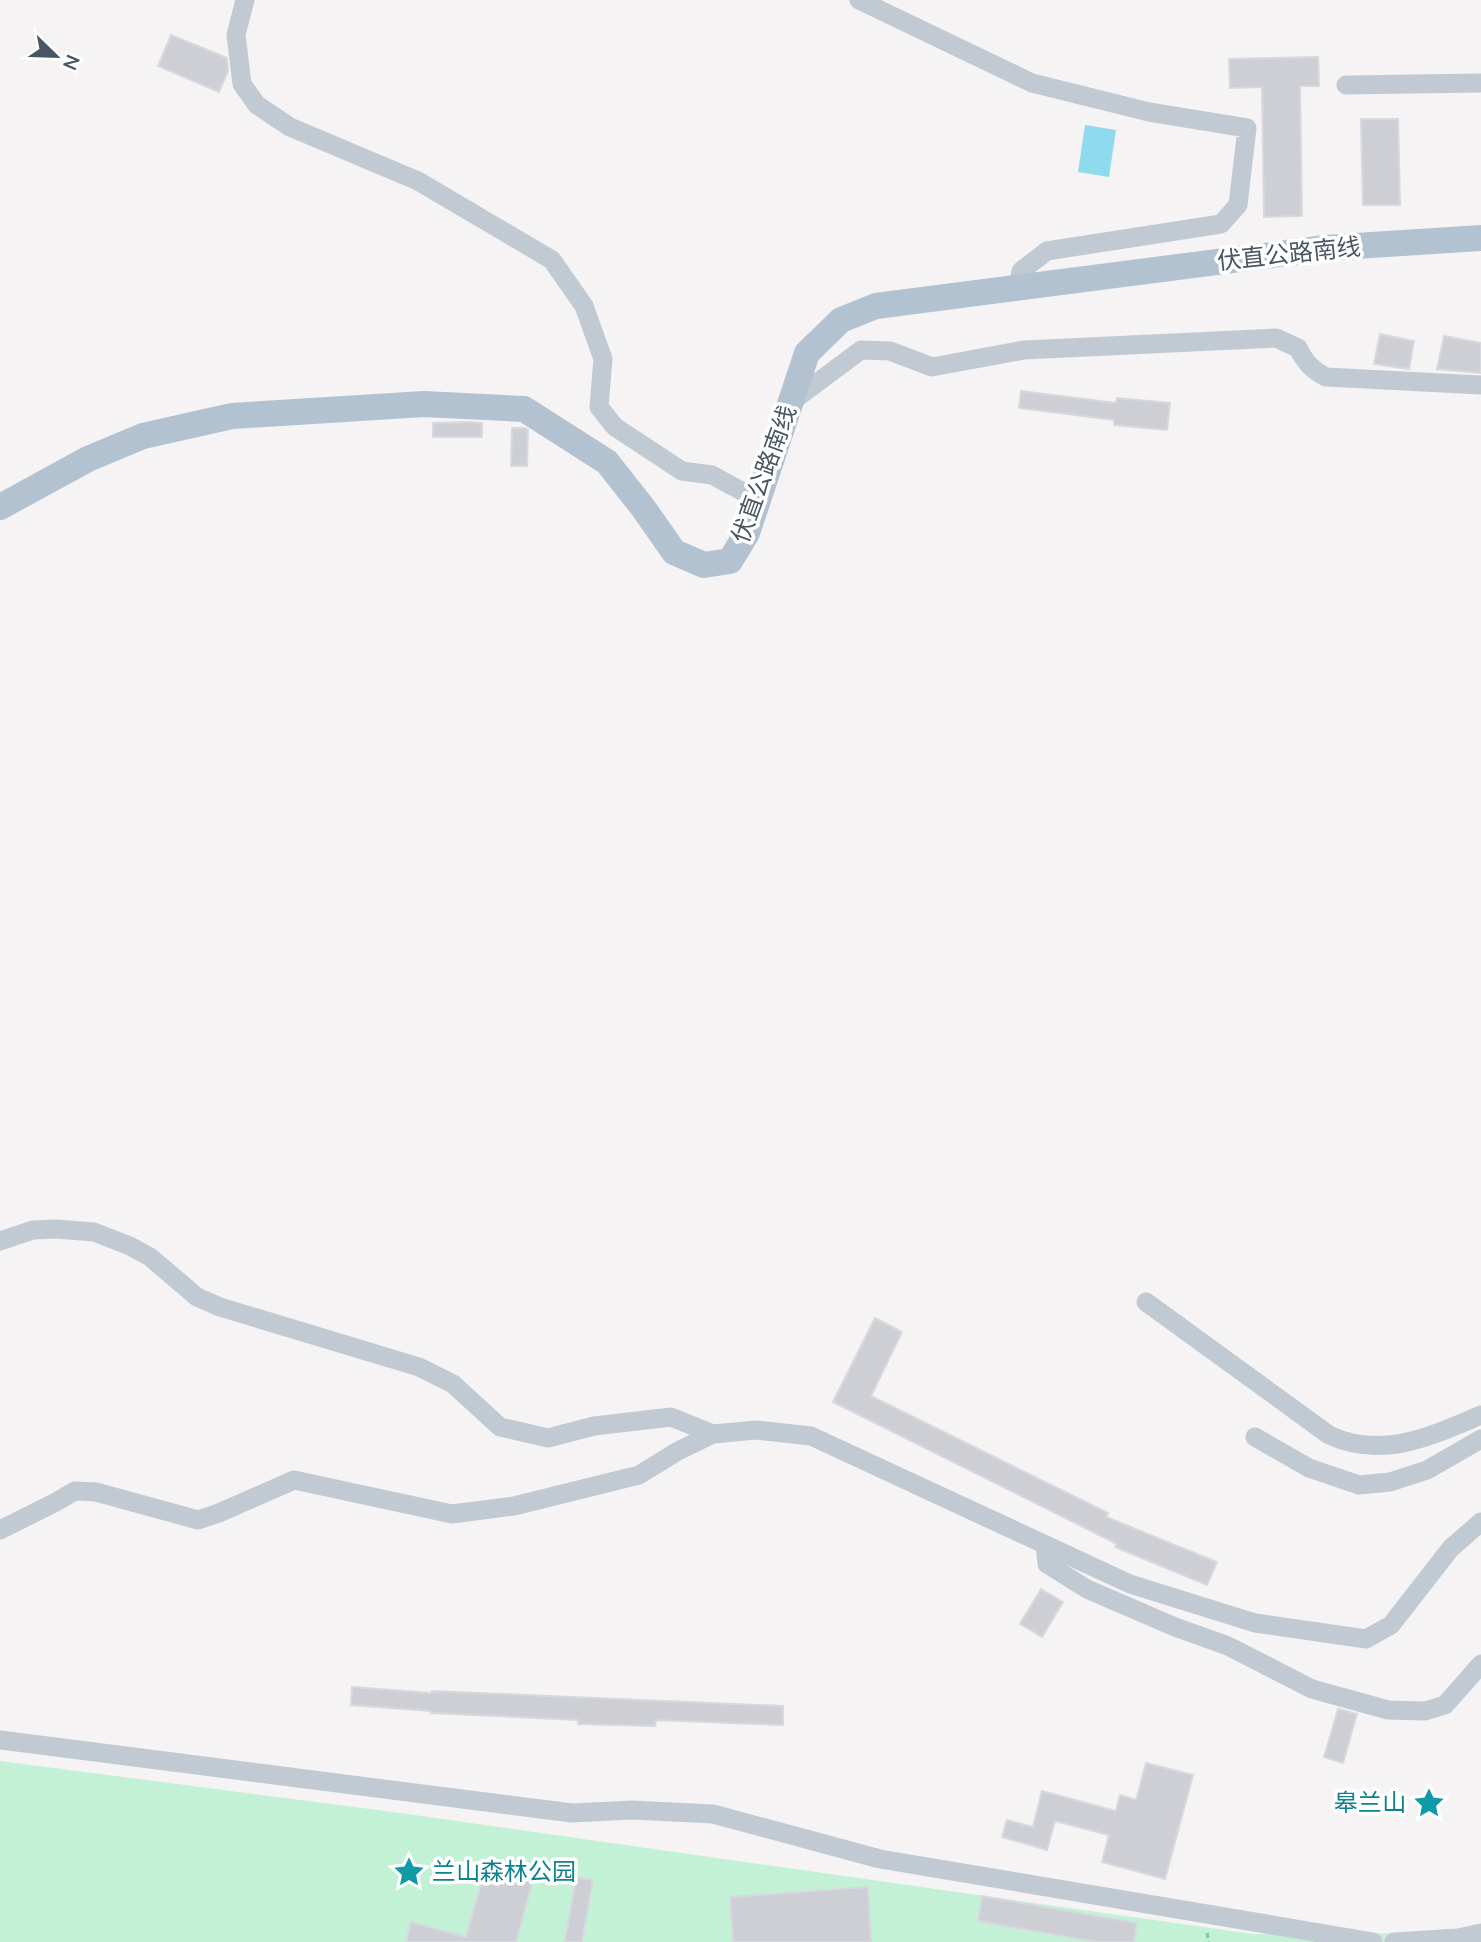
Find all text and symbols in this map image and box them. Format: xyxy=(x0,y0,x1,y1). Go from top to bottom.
north arrow xyxy=(21,21,91,91)
text: N xyxy=(56,51,85,74)
street label: 伏直公路南线 xyxy=(1216,231,1362,277)
street label: 伏直公路南线 xyxy=(724,401,804,547)
place icon: 皋兰山 xyxy=(1412,1786,1446,1820)
place label: 皋兰山 xyxy=(1334,1787,1406,1819)
place icon: 兰山森林公园 xyxy=(392,1855,426,1889)
place label: 兰山森林公园 xyxy=(432,1856,576,1888)

